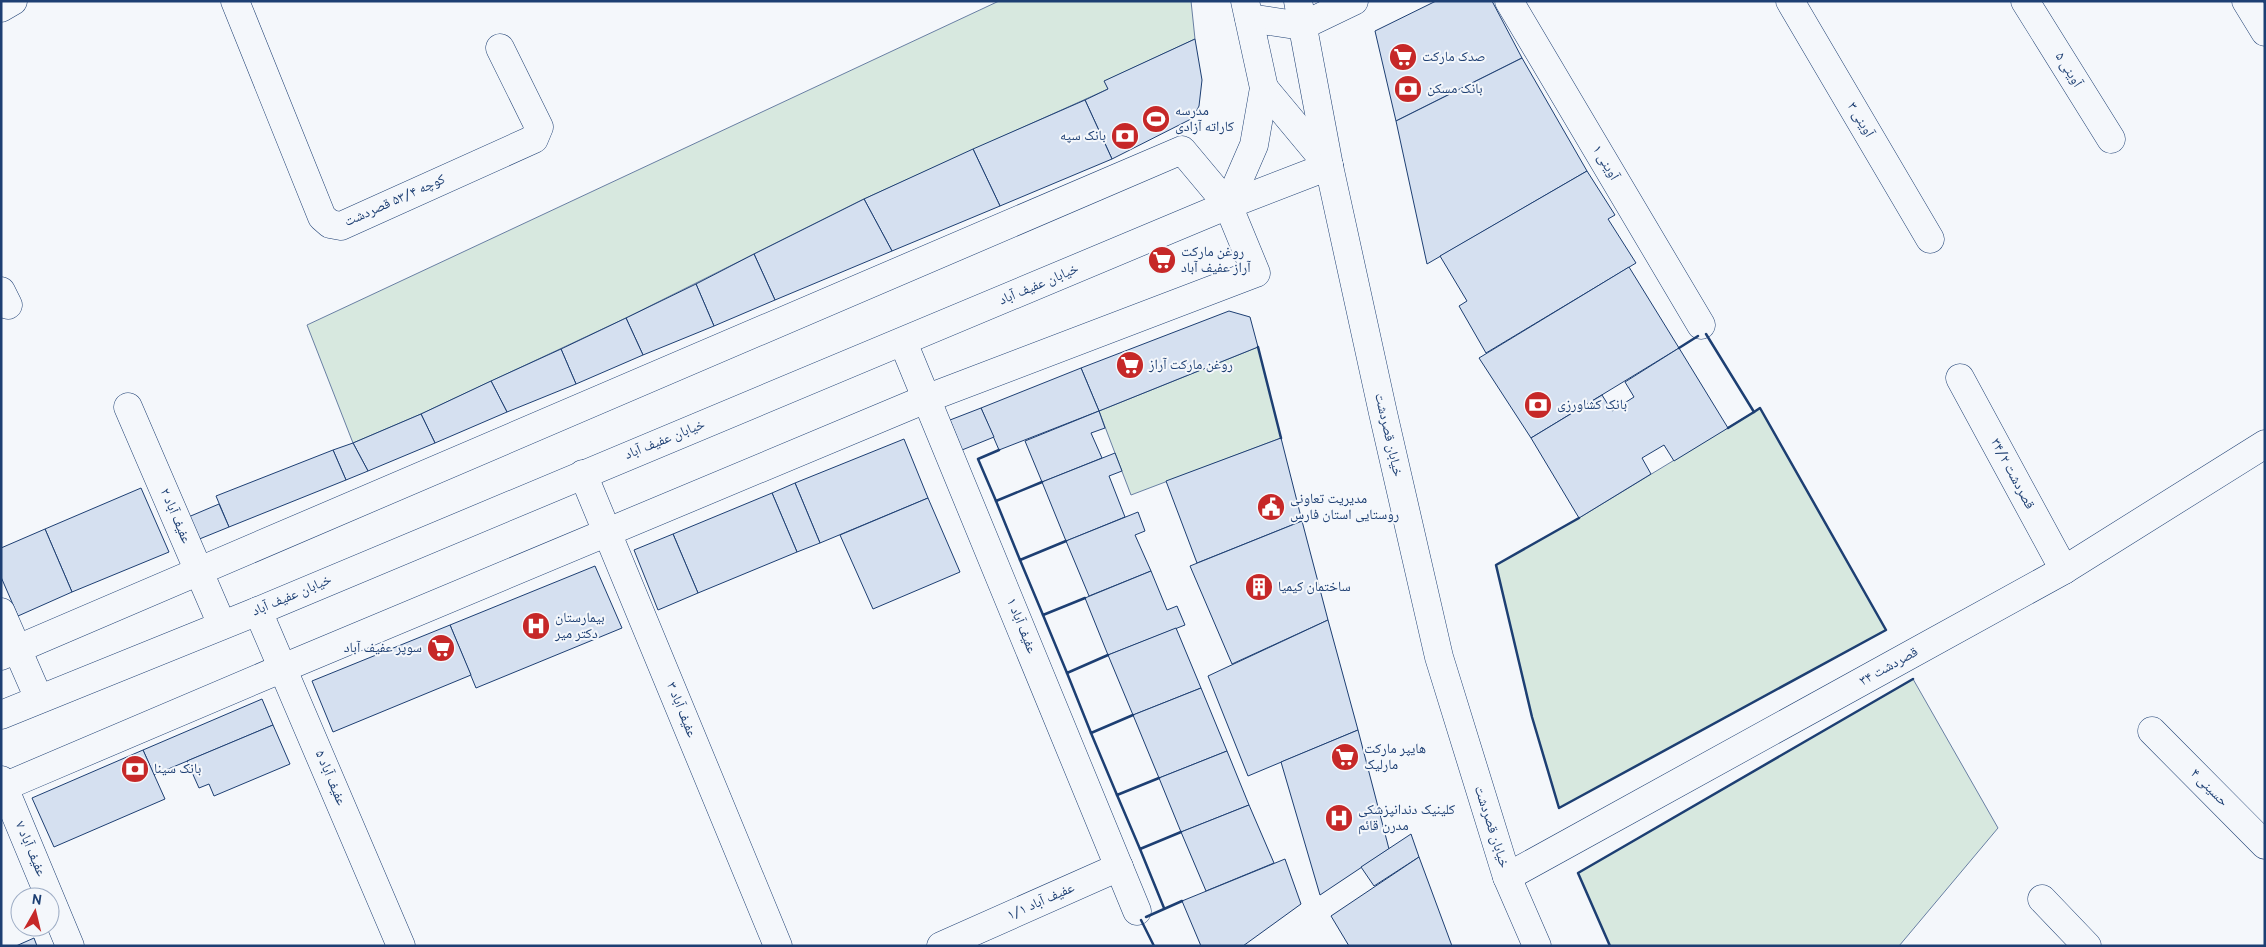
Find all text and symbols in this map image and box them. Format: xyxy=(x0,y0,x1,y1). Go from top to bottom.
supermarket icon: صدک مارکت xyxy=(1388,42,1418,72)
place label: صدک مارکت xyxy=(1422,49,1486,66)
street label: ۵ آوینی xyxy=(2051,49,2086,91)
bank icon: بانک مسکن xyxy=(1393,74,1423,104)
place label: بانک مسکن xyxy=(1427,81,1483,98)
street label: ۳ آوینی xyxy=(1843,99,1877,141)
place label: مدرسه کاراته آزادی xyxy=(1175,103,1234,136)
sports icon: مدرسه کاراته آزادی xyxy=(1141,104,1171,134)
bank icon: بانک سپه xyxy=(1110,121,1140,151)
place label: بانک سپه xyxy=(1060,128,1106,145)
street label: ۱ آوینی xyxy=(1588,142,1622,184)
street label: کوچه ۵۳/۴ قصردشت xyxy=(342,171,448,231)
place label: روغن مارکت آراز عفیف آباد xyxy=(1181,244,1251,277)
supermarket icon: روغن مارکت آراز عفیف آباد xyxy=(1147,245,1177,275)
street label: خیابان عفیف آباد xyxy=(996,261,1082,309)
supermarket icon: روغن مارکت آراز xyxy=(1115,350,1145,380)
place label: روغن مارکت آراز xyxy=(1148,357,1233,374)
bank icon: بانک کشاورزی xyxy=(1523,390,1553,420)
street label: خیابان قصردشت xyxy=(1370,392,1406,479)
place label: بانک کشاورزی xyxy=(1557,397,1627,414)
street label: خیابان عفیف آباد xyxy=(622,416,708,464)
street label: قصردشت ۳۴/۲ xyxy=(1986,436,2038,512)
street label: عفیف آباد ۲ xyxy=(156,486,194,546)
place label: مدیریت تعاونی روستایی استان فارس xyxy=(1290,491,1399,524)
public building icon: مدیریت تعاونی روستایی استان فارس xyxy=(1256,492,1286,522)
street label: خیابان عفیف آباد xyxy=(249,572,335,620)
building icon: ساختمان کیمیا xyxy=(1244,572,1274,602)
place label: ساختمان کیمیا xyxy=(1278,579,1351,596)
street label: عفیف آباد ۱ xyxy=(1002,596,1040,656)
place label: بیمارستان دکتر میر xyxy=(554,610,605,643)
hospital icon: بیمارستان دکتر میر xyxy=(521,611,551,641)
supermarket icon: سوپر عفیف آباد xyxy=(426,633,456,663)
place label: سوپر عفیف آباد xyxy=(344,640,422,657)
street label: قصردشت ۳۴ xyxy=(1857,644,1922,690)
street label: عفیف آباد ۳ xyxy=(662,680,700,740)
place label: هایپر مارکت مارلیک xyxy=(1364,741,1426,774)
supermarket icon: هایپر مارکت مارلیک xyxy=(1330,742,1360,772)
street label: عفیف آباد ۵ xyxy=(311,748,349,808)
bank icon: بانک سینا xyxy=(120,754,150,784)
place label: بانک سینا xyxy=(154,761,201,778)
street label: ۴ حسینی xyxy=(2187,766,2232,811)
street label: خیابان قصردشت xyxy=(1470,784,1512,870)
place label: کلینیک دندانپزشکی مدرن قائم xyxy=(1358,802,1455,835)
hospital icon: کلینیک دندانپزشکی مدرن قائم xyxy=(1324,803,1354,833)
street label: عفیف آباد ۷ xyxy=(11,819,49,879)
street label: عفیف آباد ۱/۱ xyxy=(1005,880,1077,924)
north arrow xyxy=(10,887,60,937)
text: N xyxy=(30,891,43,910)

